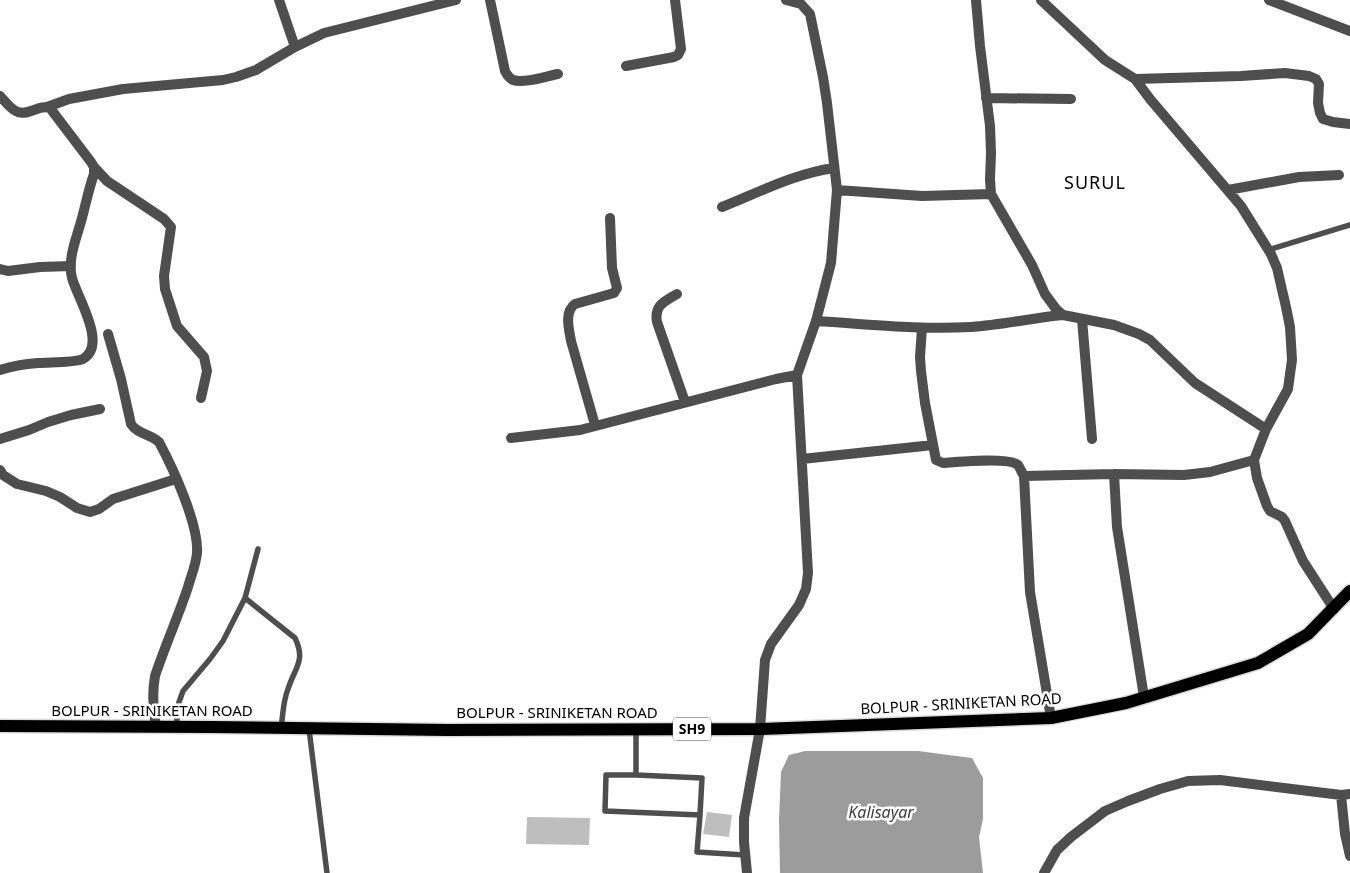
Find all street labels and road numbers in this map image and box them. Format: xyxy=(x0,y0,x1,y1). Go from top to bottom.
street label: BOLPUR - SRINIKETAN ROAD xyxy=(860,688,1062,718)
street label: BOLPUR - SRINIKETAN ROAD xyxy=(51,700,253,720)
street label: BOLPUR - SRINIKETAN ROAD xyxy=(456,702,658,722)
road number: SH9 xyxy=(673,718,711,741)

